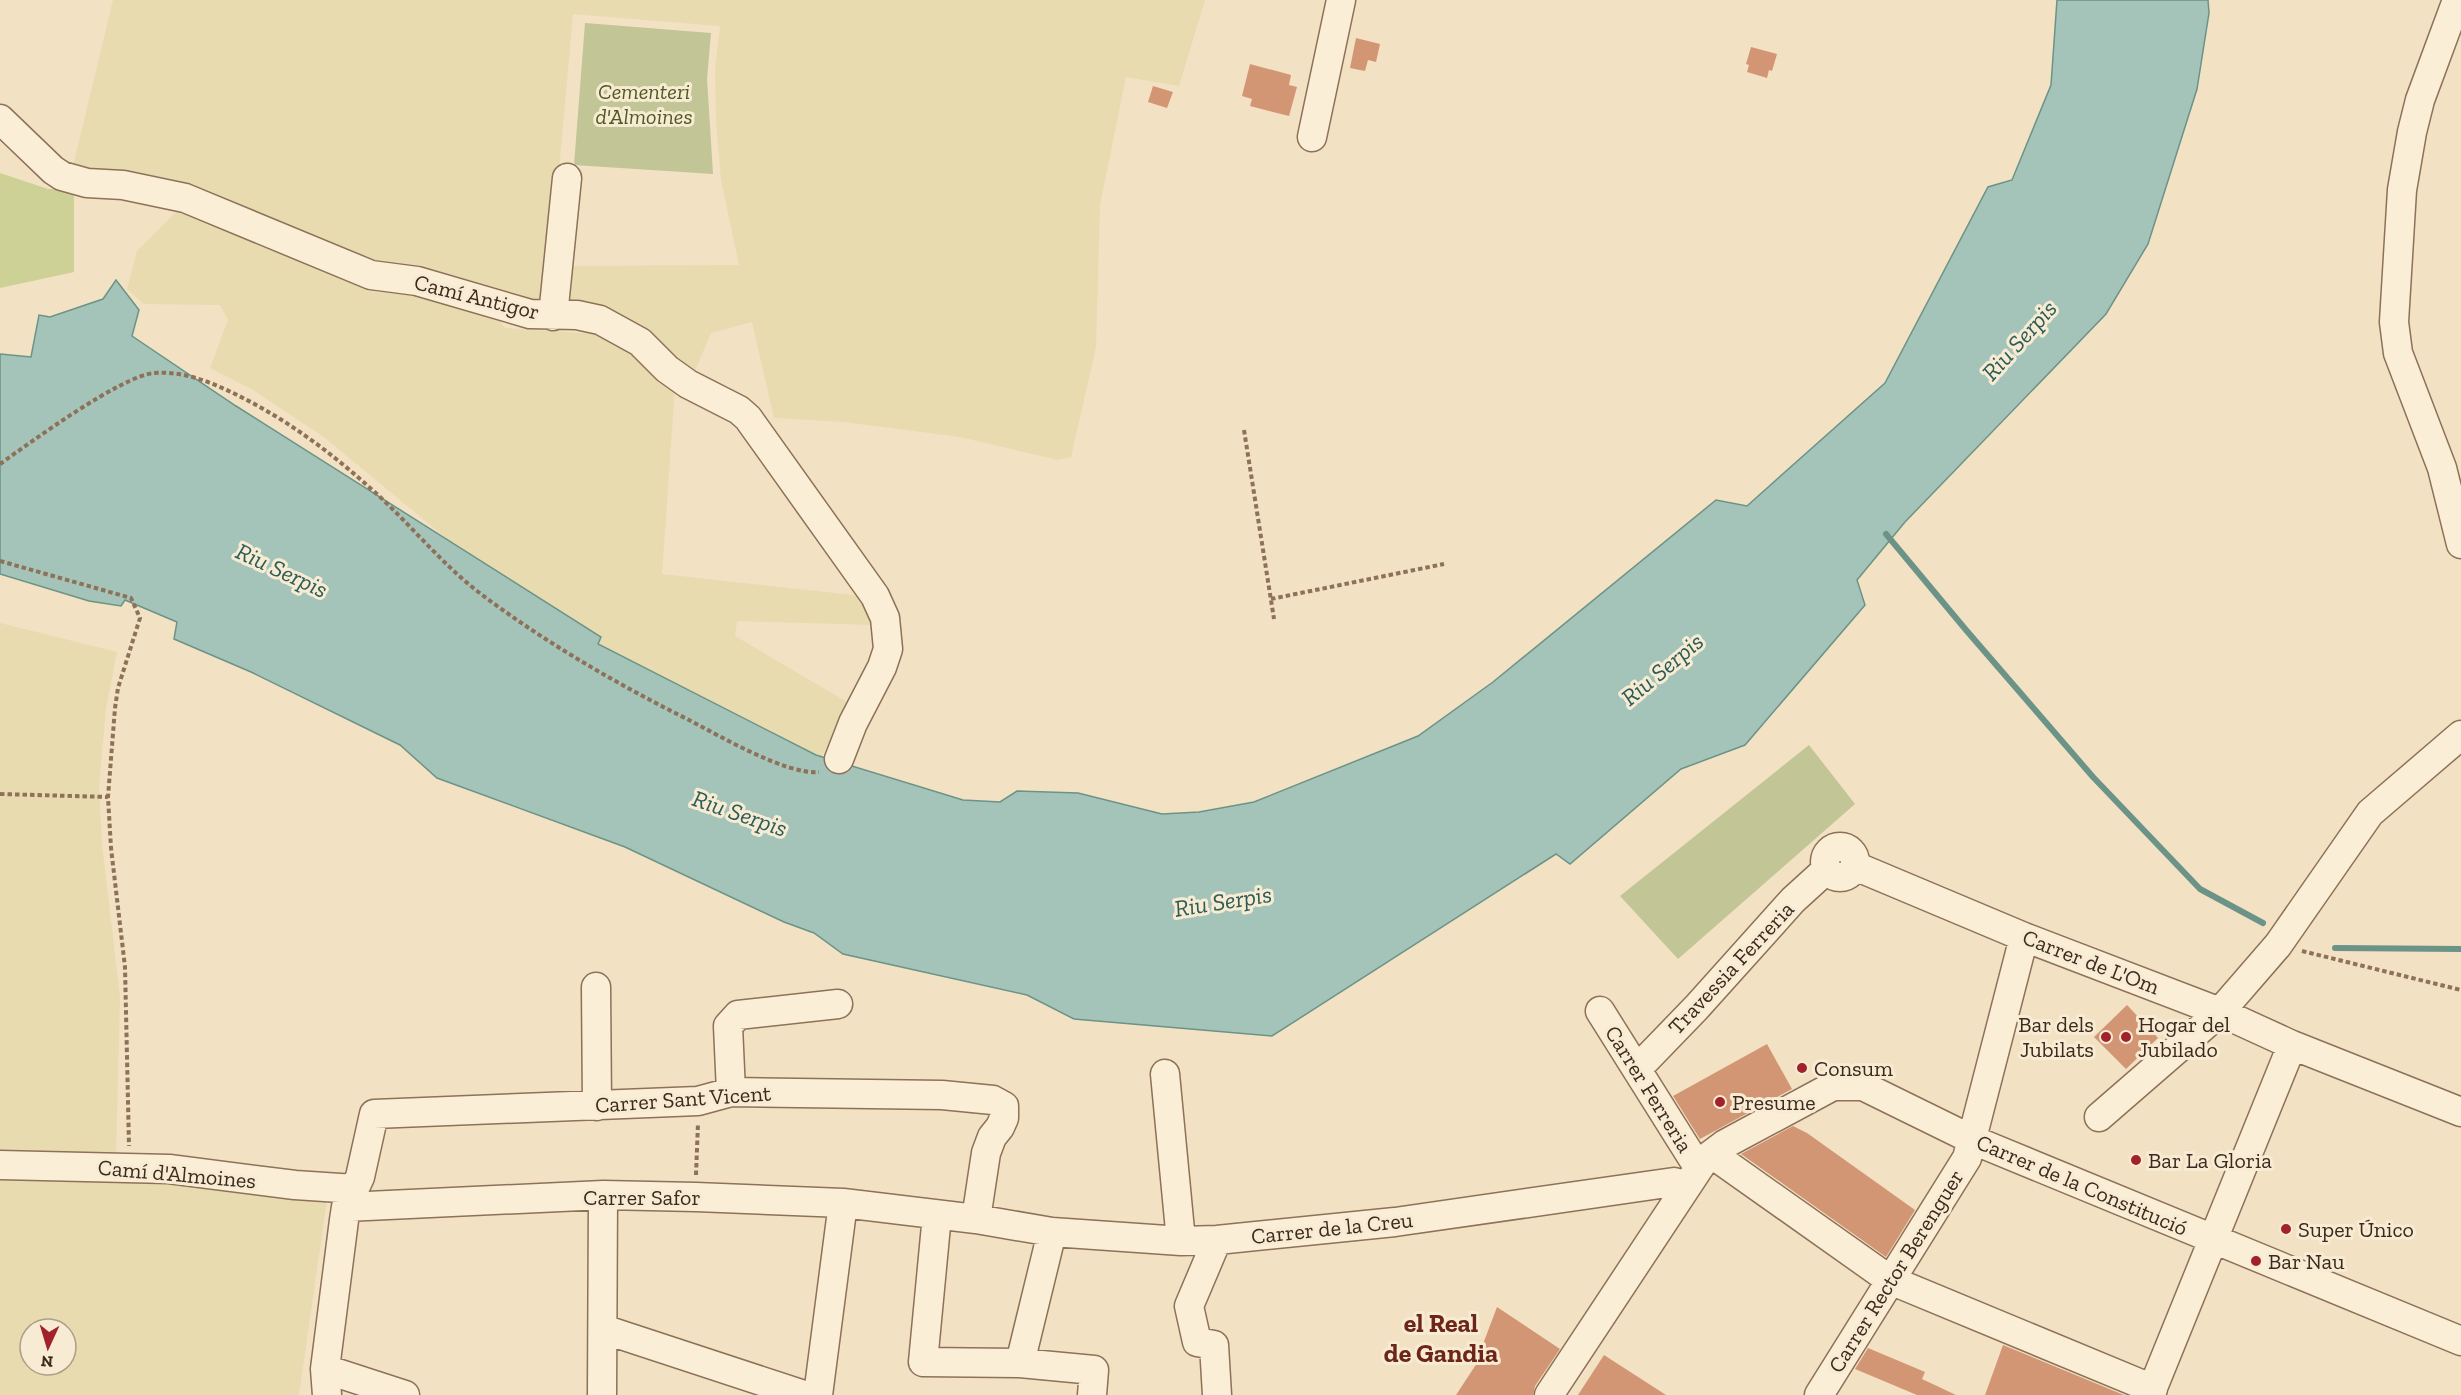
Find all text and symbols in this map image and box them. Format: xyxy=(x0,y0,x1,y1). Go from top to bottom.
park label: Cementeri d'Almoines xyxy=(595,78,693,130)
street label: Camí Antigor xyxy=(412,268,542,326)
water label: Riu Serpis xyxy=(1975,294,2063,386)
water label: Riu Serpis xyxy=(231,536,333,604)
water label: Riu Serpis xyxy=(1615,626,1709,712)
water label: Riu Serpis xyxy=(689,783,791,843)
water label: Riu Serpis xyxy=(1172,879,1274,923)
street label: Travessia Ferreria xyxy=(1662,896,1800,1040)
street label: Carrer de L'Om xyxy=(2019,924,2163,1000)
place label: Bar dels Jubilats xyxy=(2018,1011,2094,1063)
place label: Hogar del Jubilado xyxy=(2138,1011,2230,1063)
street label: Carrer Ferreria xyxy=(1599,1021,1699,1158)
marker: Bar dels Jubilats xyxy=(2099,1030,2113,1044)
marker: Hogar del Jubilado xyxy=(2119,1030,2133,1044)
place label: Consum xyxy=(1814,1055,1893,1082)
marker: Consum xyxy=(1795,1061,1809,1075)
street label: Carrer Sant Vicent xyxy=(594,1079,773,1119)
place label: Presume xyxy=(1732,1089,1816,1116)
marker: Presume xyxy=(1713,1095,1727,1109)
street label: Carrer de la Constitució xyxy=(1972,1128,2192,1242)
place label: Bar La Gloria xyxy=(2148,1147,2272,1174)
marker: Bar La Gloria xyxy=(2129,1153,2143,1167)
street label: Camí d'Almoines xyxy=(97,1154,257,1194)
street label: Carrer Rector Berenguer xyxy=(1822,1164,1970,1378)
street label: Carrer Safor xyxy=(583,1184,701,1211)
street label: Carrer de la Creu xyxy=(1250,1206,1415,1250)
place label: Super Único xyxy=(2298,1216,2414,1243)
marker: Super Único xyxy=(2279,1222,2293,1236)
place label: Bar Nau xyxy=(2268,1248,2345,1275)
marker: Bar Nau xyxy=(2249,1254,2263,1268)
district label: el Real de Gandia xyxy=(1384,1307,1498,1369)
north arrow xyxy=(18,1317,78,1377)
text: N xyxy=(40,1352,54,1371)

